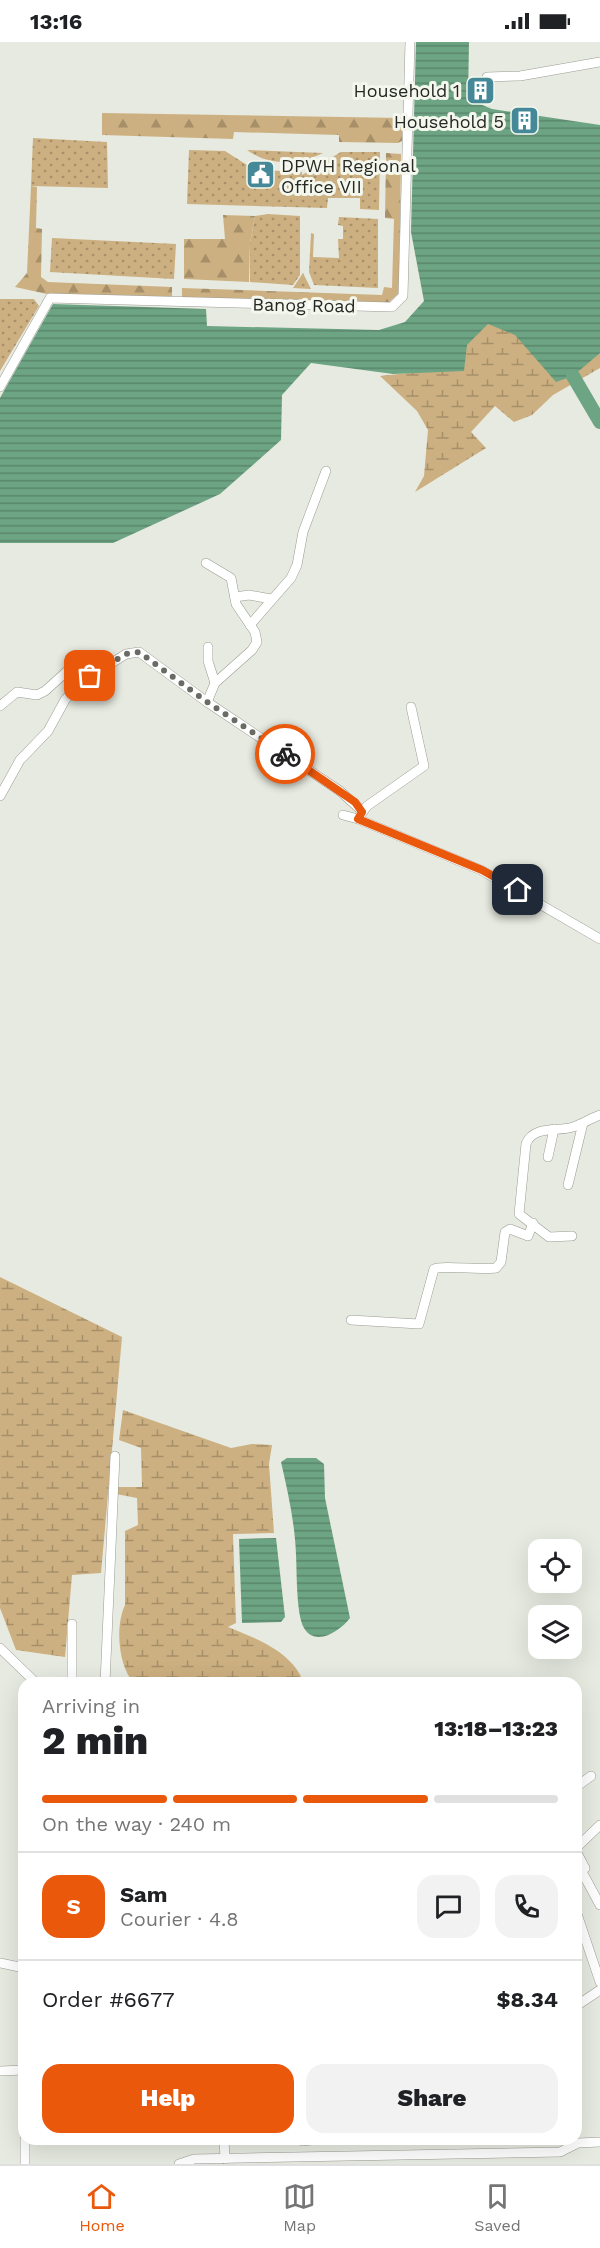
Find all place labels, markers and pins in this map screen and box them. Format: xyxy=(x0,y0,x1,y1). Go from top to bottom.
building icon: Household 1 xyxy=(465,74,497,106)
place label: Household 1 xyxy=(354,80,460,101)
building icon: Household 5 xyxy=(509,105,541,137)
place label: Household 5 xyxy=(394,111,504,132)
place label: DPWH Regional Office VII xyxy=(281,155,416,197)
public building icon: DPWH Regional Office VII xyxy=(244,159,276,191)
pin xyxy=(64,650,115,701)
pin xyxy=(492,864,543,915)

